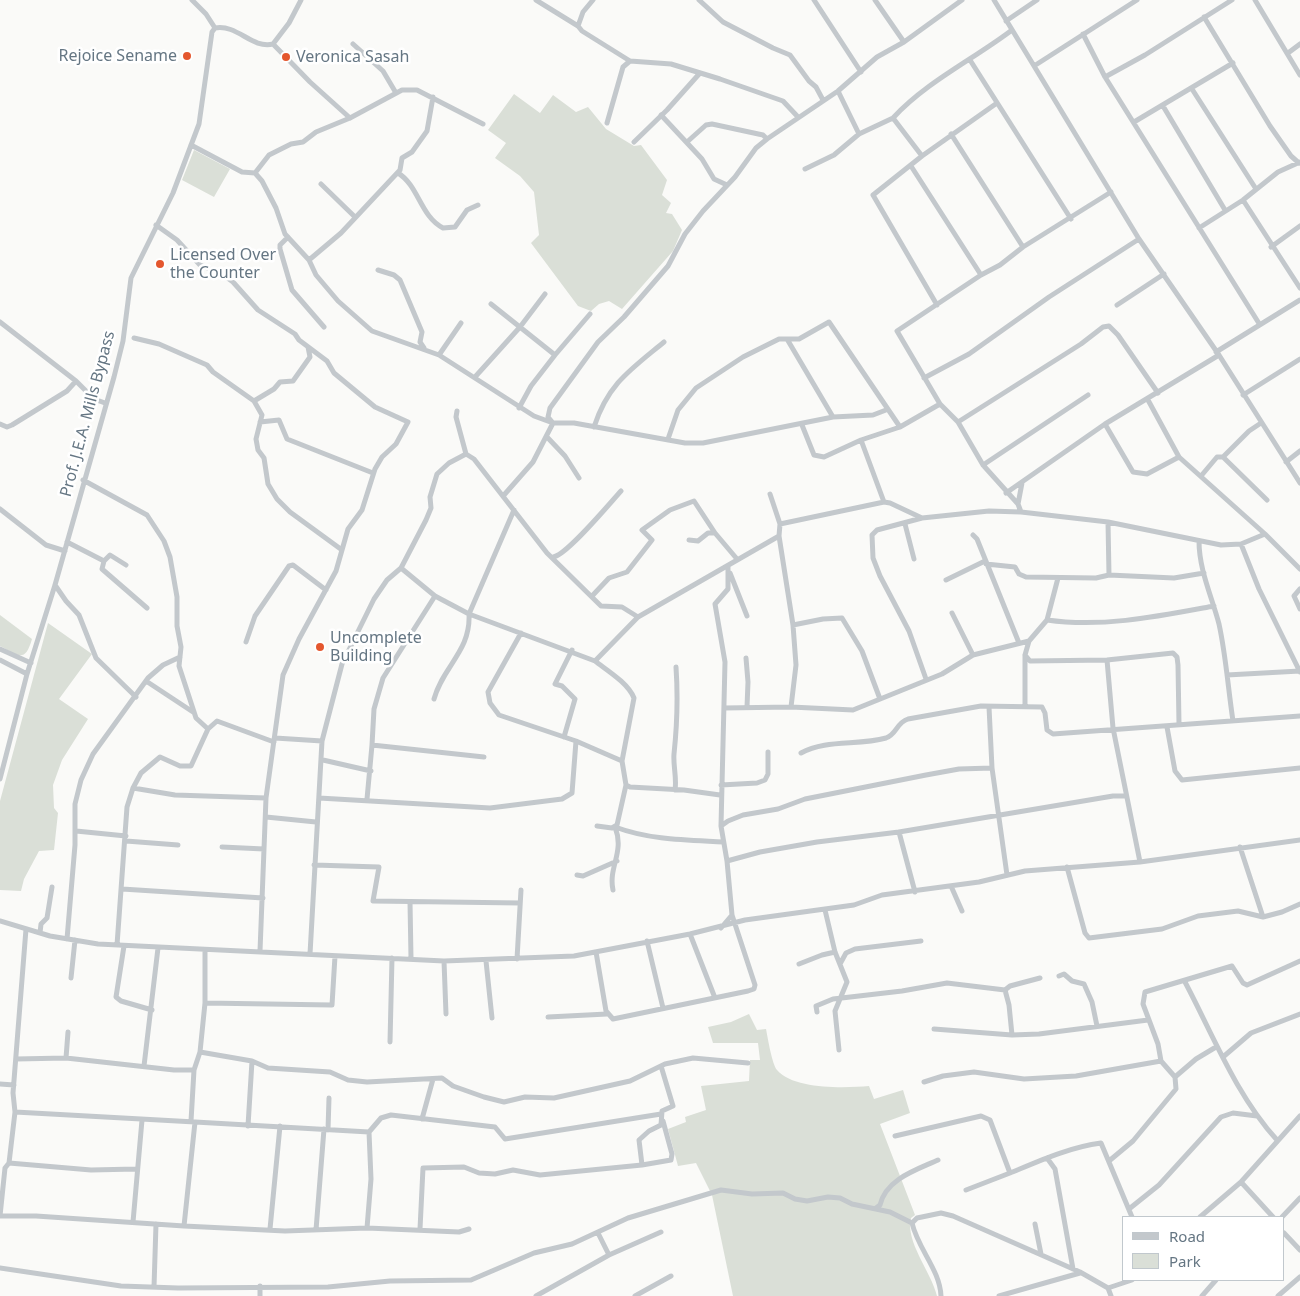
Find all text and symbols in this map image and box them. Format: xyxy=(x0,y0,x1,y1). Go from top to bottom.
place label: Rejoice Sename xyxy=(59,46,177,66)
place label: Veronica Sasah xyxy=(296,47,409,67)
marker: Rejoice Sename xyxy=(181,50,193,62)
marker: Veronica Sasah xyxy=(280,51,292,63)
place label: Licensed Over the Counter xyxy=(170,245,276,283)
marker: Licensed Over the Counter xyxy=(154,258,166,270)
street label: Prof. J.E.A. Mills Bypass xyxy=(57,329,119,499)
place label: Uncomplete Building xyxy=(330,628,422,666)
marker: Uncomplete Building xyxy=(314,641,326,653)
legend xyxy=(1122,1216,1285,1281)
text: Road xyxy=(1169,1226,1205,1246)
text: Park xyxy=(1169,1251,1201,1271)

